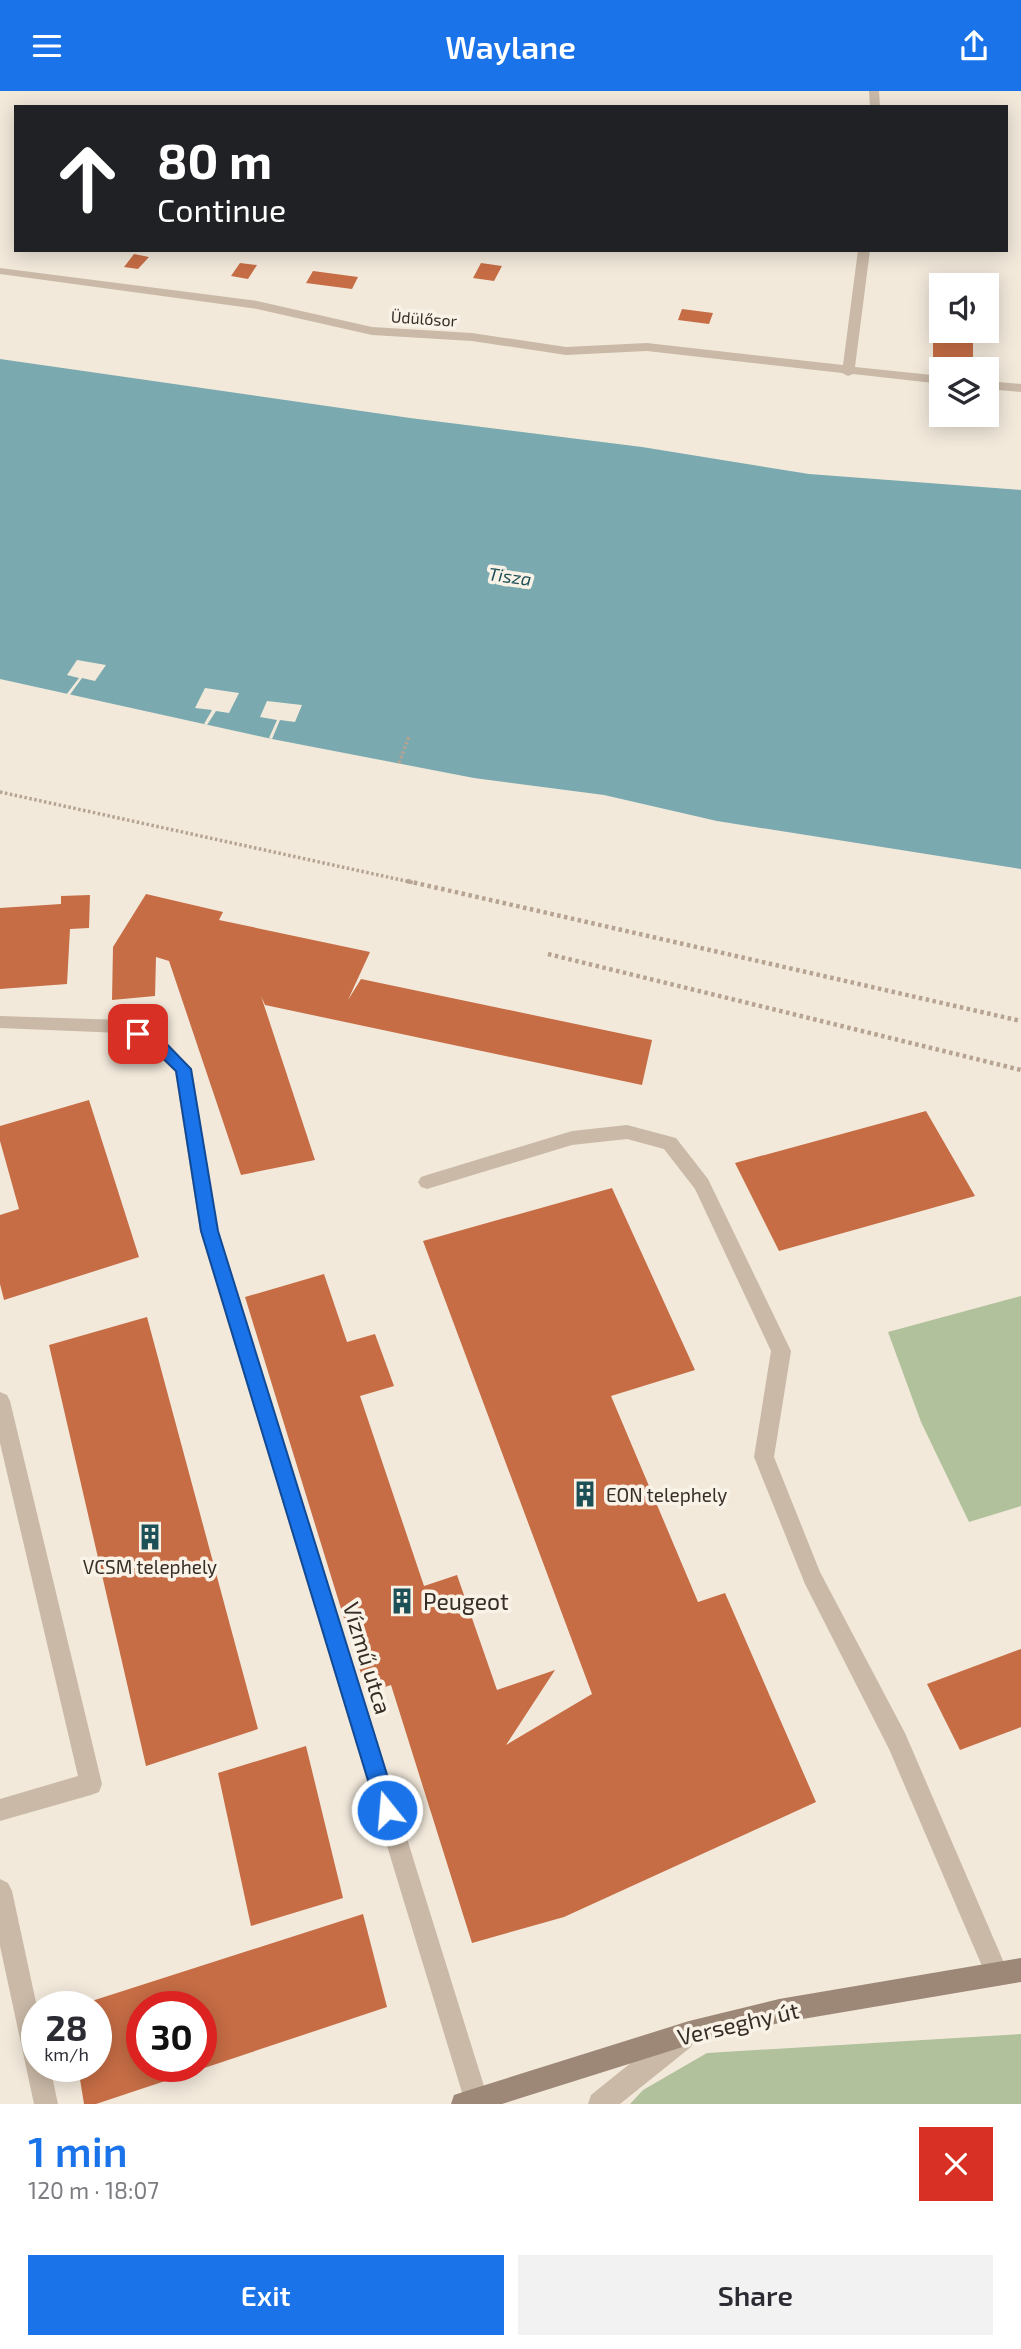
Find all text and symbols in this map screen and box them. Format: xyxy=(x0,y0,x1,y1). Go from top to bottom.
icon: menu xyxy=(28,27,66,65)
text: Waylane xyxy=(445,27,576,65)
icon: share xyxy=(955,27,993,65)
text: 80 m xyxy=(157,130,272,189)
icon: ahead xyxy=(42,133,133,224)
text: Continue xyxy=(157,190,286,228)
map controls xyxy=(929,273,999,427)
button: sound xyxy=(929,273,999,343)
street label: Üdülősor xyxy=(390,306,458,330)
button: layers xyxy=(929,357,999,427)
water label: Tisza xyxy=(487,562,533,590)
pin xyxy=(108,1004,168,1064)
icon: arrive xyxy=(119,1015,157,1053)
building icon: EON telephely xyxy=(570,1479,600,1509)
place label: EON telephely xyxy=(606,1483,727,1506)
building icon: VCSM telephely xyxy=(135,1522,165,1552)
place label: VCSM telephely xyxy=(83,1555,217,1578)
building icon: Peugeot xyxy=(387,1586,417,1616)
place label: Peugeot xyxy=(423,1587,509,1615)
street label: Vízmű utca xyxy=(338,1599,398,1717)
position arrow xyxy=(350,1773,424,1847)
speed limit sign: 30 xyxy=(126,1991,217,2082)
street label: Verseghy út xyxy=(675,1995,802,2051)
text: 28 xyxy=(45,2006,88,2048)
text: km/h xyxy=(44,2043,89,2065)
text: 1 min xyxy=(28,2125,128,2175)
button: close xyxy=(919,2127,993,2201)
text: 120 m · 18:07 xyxy=(28,2176,159,2204)
button: Exit xyxy=(28,2255,504,2335)
button: Share xyxy=(518,2255,993,2335)

